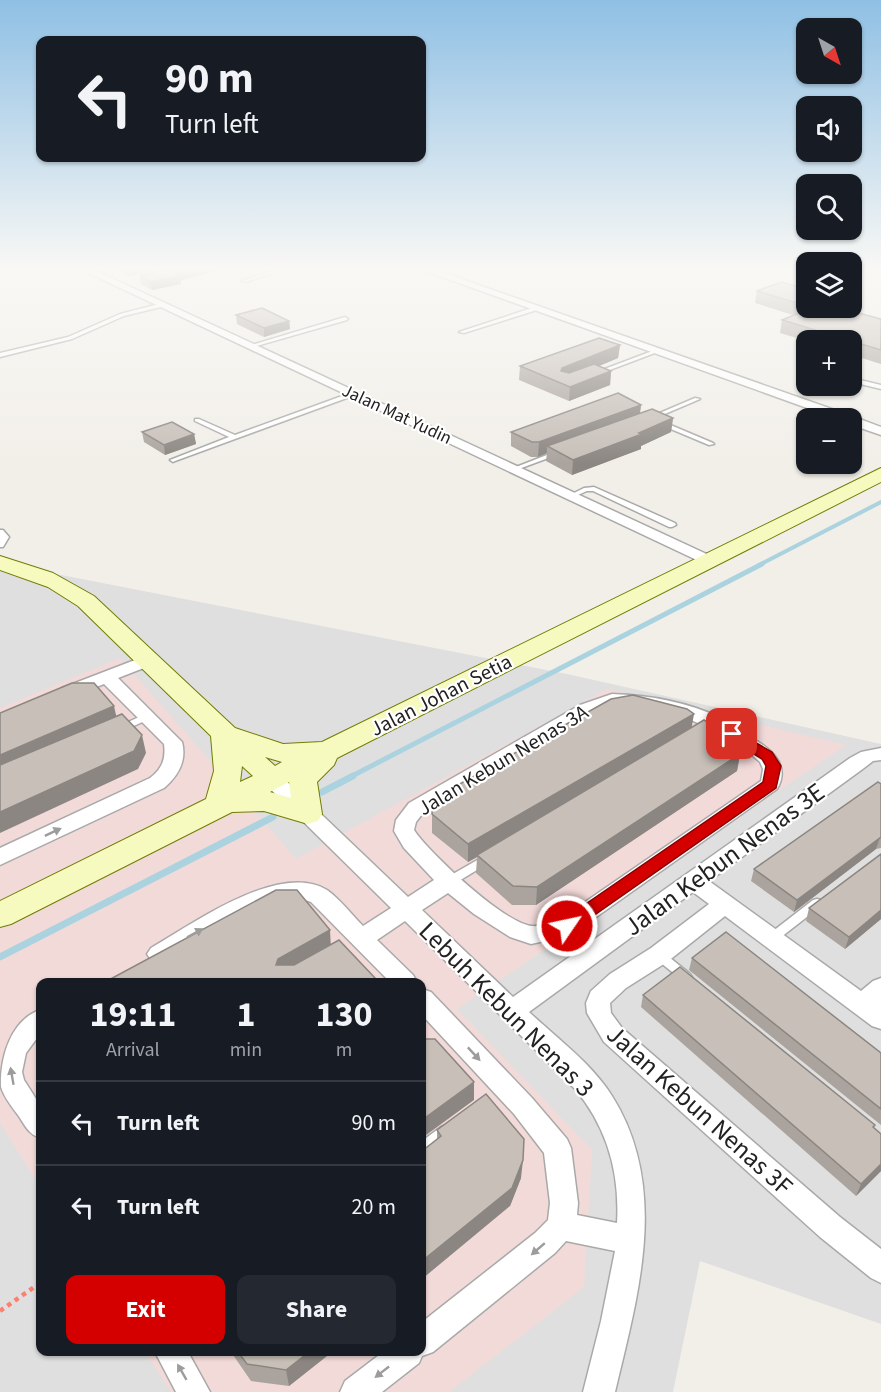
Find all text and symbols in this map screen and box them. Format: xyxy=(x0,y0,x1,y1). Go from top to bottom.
north arrow xyxy=(796,18,862,84)
map controls xyxy=(796,18,862,474)
text: 90 m xyxy=(165,49,254,109)
icon: left xyxy=(66,60,144,138)
button: sound xyxy=(796,96,862,162)
text: Turn left xyxy=(165,105,259,144)
button: search xyxy=(796,174,862,240)
button: layers xyxy=(796,252,862,318)
button: + xyxy=(796,330,862,396)
street label: Jalan Mat Yudin xyxy=(338,378,456,451)
button: − xyxy=(796,408,862,474)
street label: Jalan Johan Setia xyxy=(365,646,517,744)
street label: Jalan Kebun Nenas 3A xyxy=(412,697,595,823)
pin xyxy=(706,708,757,759)
icon: arrive xyxy=(715,717,748,750)
street label: Jalan Kebun Nenas 3E xyxy=(616,774,832,945)
one-way arrow xyxy=(44,827,61,836)
position arrow xyxy=(535,894,599,958)
street label: Lebuh Kebun Nenas 3 xyxy=(411,913,603,1105)
one-way arrow xyxy=(187,928,204,938)
text: 19:11 xyxy=(89,989,176,1040)
text: 1 xyxy=(236,989,255,1040)
text: 130 xyxy=(316,989,373,1040)
street label: Jalan Kebun Nenas 3F xyxy=(598,1017,801,1204)
text: Arrival xyxy=(106,1036,160,1064)
text: min xyxy=(230,1036,262,1064)
text: m xyxy=(336,1036,352,1064)
one-way arrow xyxy=(467,1047,481,1062)
one-way arrow xyxy=(7,1066,16,1085)
icon: left xyxy=(66,1107,99,1140)
text: Turn left xyxy=(117,1107,199,1139)
text: 90 m xyxy=(351,1107,396,1139)
icon: left xyxy=(66,1191,99,1224)
text: Turn left xyxy=(117,1191,199,1223)
text: 20 m xyxy=(351,1191,396,1223)
one-way arrow xyxy=(531,1242,546,1255)
button: Exit xyxy=(66,1275,225,1344)
button: Share xyxy=(237,1275,396,1344)
one-way arrow xyxy=(177,1364,188,1380)
one-way arrow xyxy=(374,1365,390,1378)

